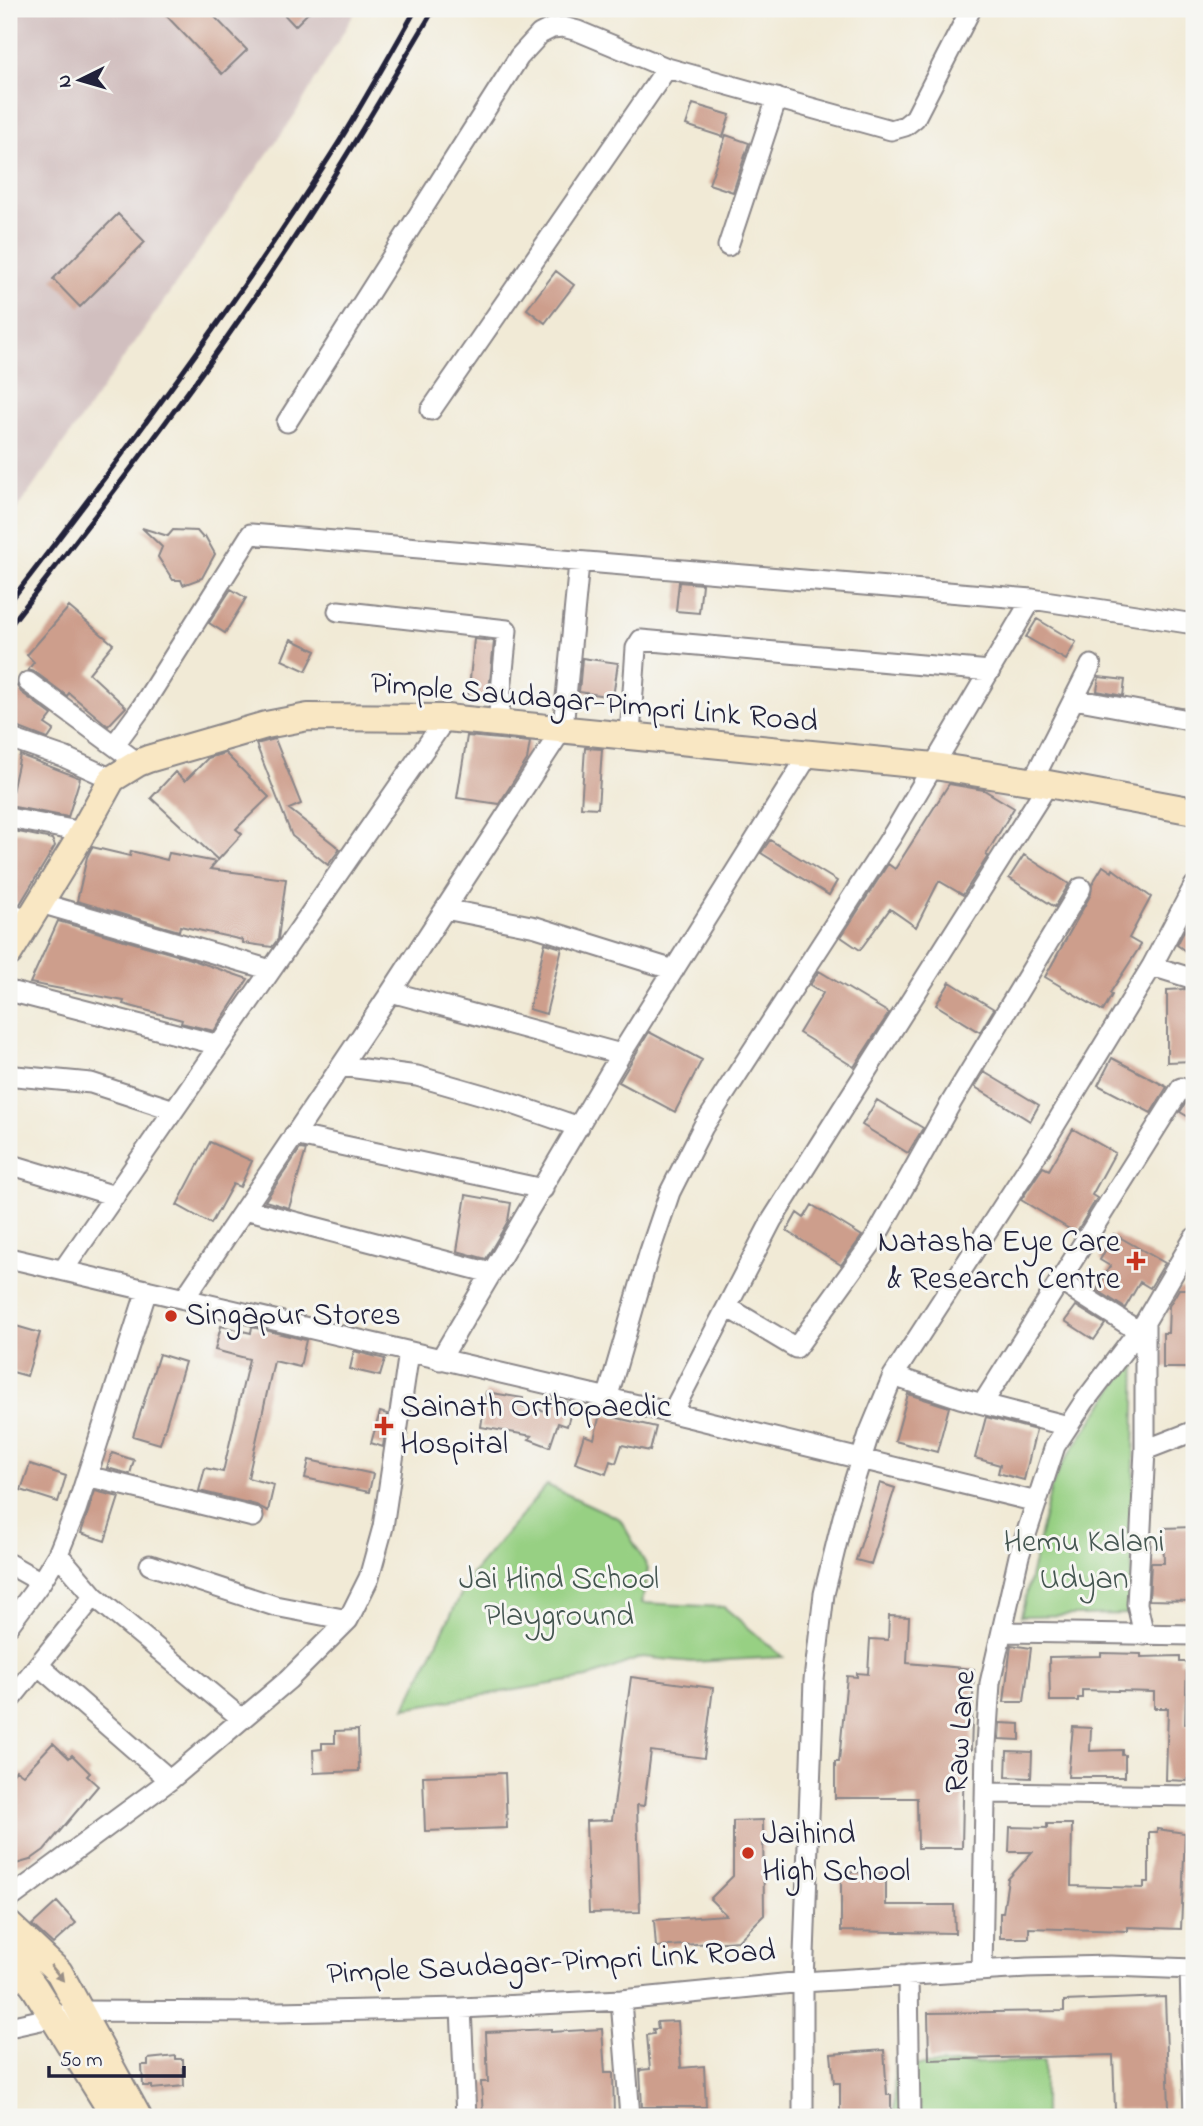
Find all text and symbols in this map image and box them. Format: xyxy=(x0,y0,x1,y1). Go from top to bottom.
north arrow xyxy=(46,46,116,116)
text: N xyxy=(52,74,80,89)
street label: Pimple Saudagar-Pimpri Link Road xyxy=(368,661,820,747)
place label: Natasha Eye Care & Research Centre xyxy=(878,1220,1121,1304)
marker: Natasha Eye Care & Research Centre xyxy=(1126,1251,1146,1271)
place label: Singapur Stores xyxy=(185,1293,401,1340)
marker: Singapur Stores xyxy=(163,1308,179,1324)
place label: Sainath Orthopaedic Hospital xyxy=(400,1385,672,1469)
marker: Sainath Orthopaedic Hospital xyxy=(374,1416,394,1436)
park label: Hemu Kalani Udyan xyxy=(1004,1520,1164,1604)
park label: Jai Hind School Playground xyxy=(459,1557,659,1641)
street label: Raw Lane xyxy=(934,1668,990,1795)
place label: Jaihind High School xyxy=(762,1812,910,1896)
marker: Jaihind High School xyxy=(740,1845,756,1861)
street label: Pimple Saudagar-Pimpri Link Road xyxy=(325,1929,777,1999)
one-way arrow xyxy=(49,1963,64,1981)
scale bar xyxy=(49,2035,184,2079)
text: 50 m xyxy=(60,2046,103,2076)

